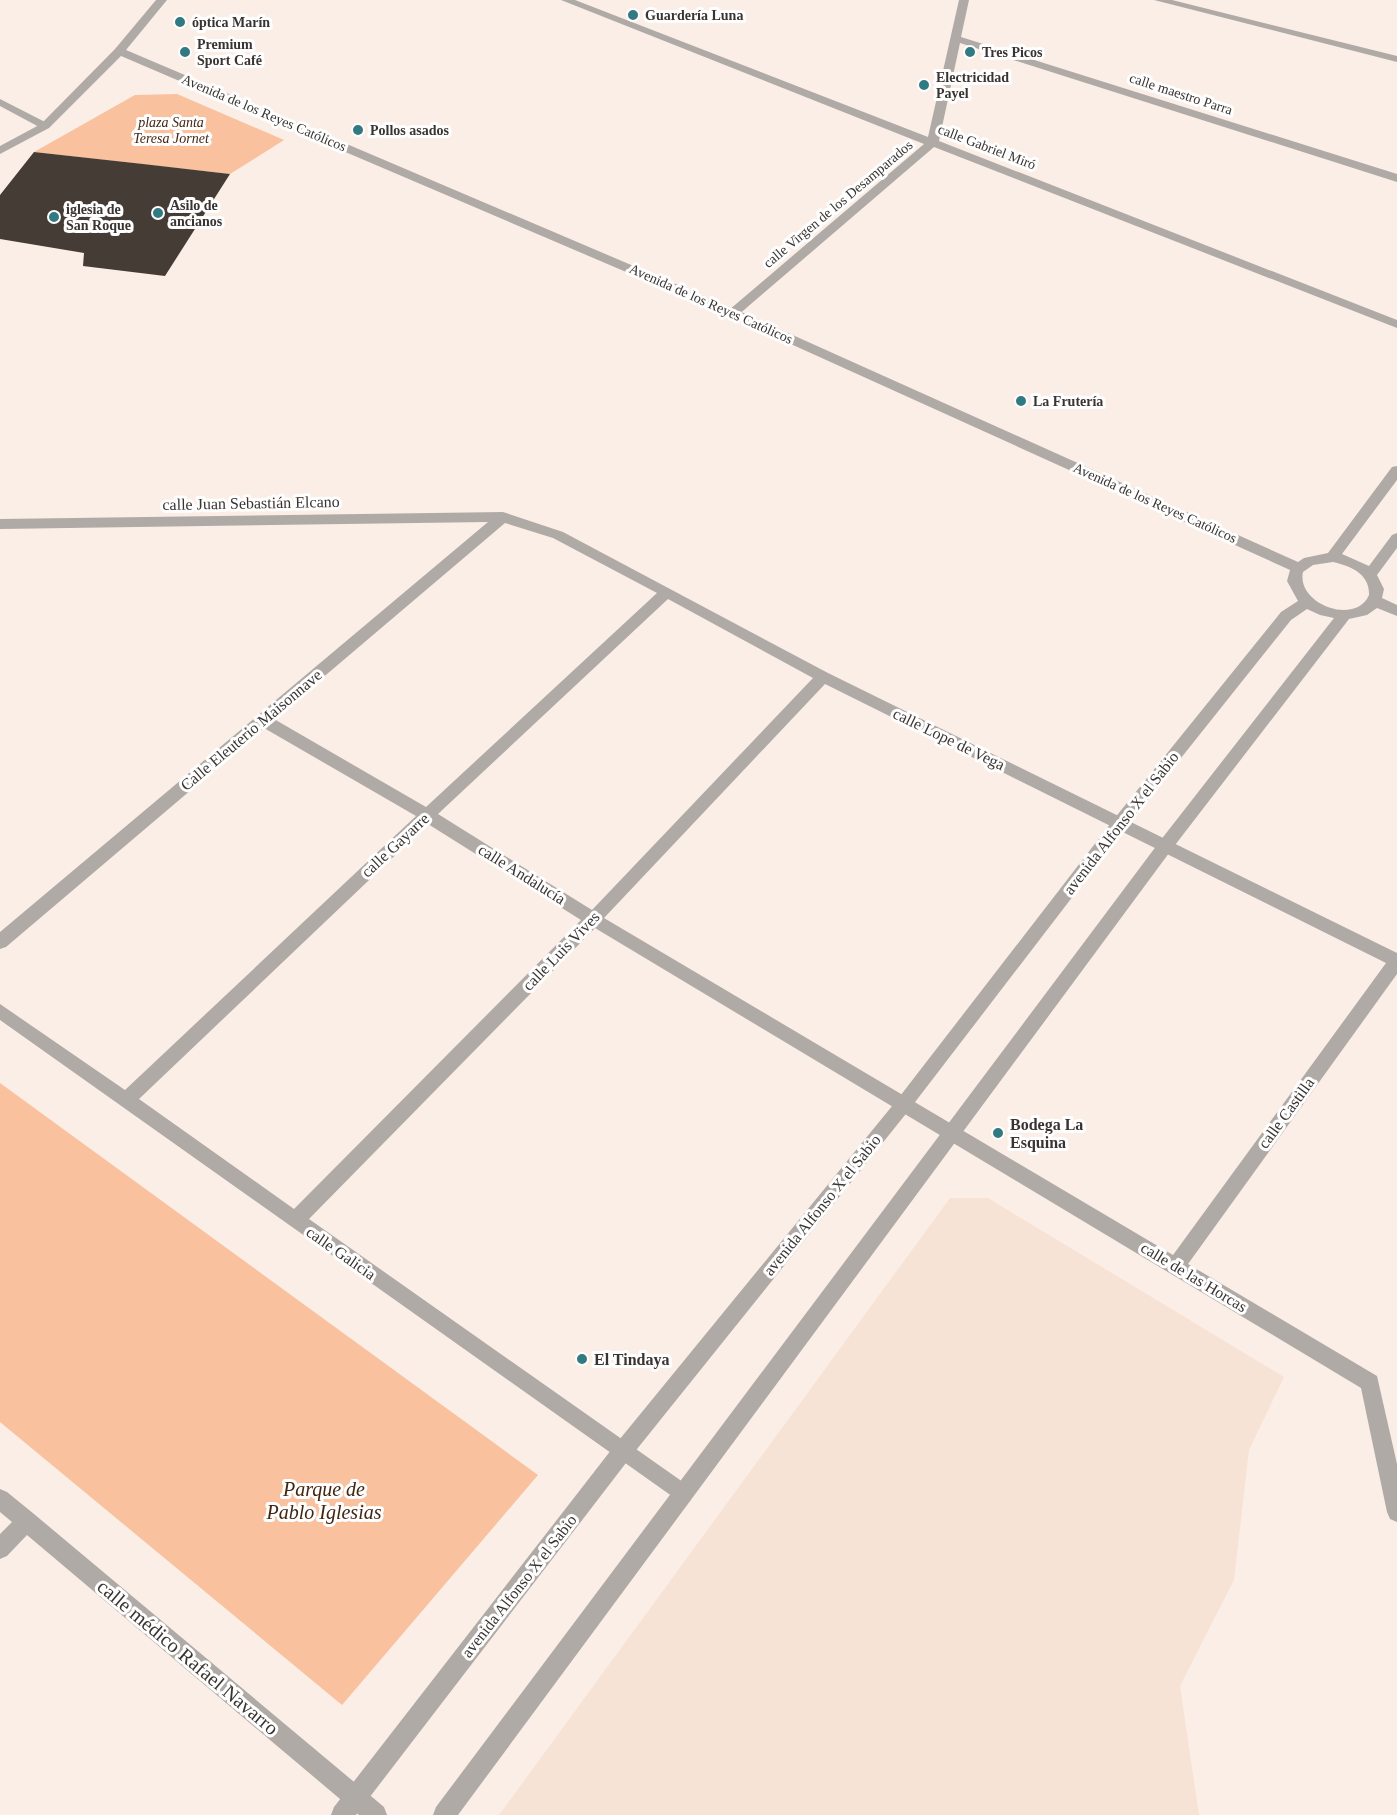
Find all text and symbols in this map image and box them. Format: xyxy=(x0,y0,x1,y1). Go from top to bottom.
marker: Guardería Luna xyxy=(626,8,640,22)
place label: Guardería Luna xyxy=(645,8,743,23)
marker: óptica Marín xyxy=(173,15,187,29)
place label: óptica Marín xyxy=(192,15,270,30)
place label: Premium Sport Café xyxy=(197,37,262,68)
marker: Premium Sport Café xyxy=(178,45,192,59)
marker: Tres Picos xyxy=(963,45,977,59)
place label: Tres Picos xyxy=(982,45,1043,60)
place label: Electricidad Payel xyxy=(936,70,1009,101)
street label: calle maestro Parra xyxy=(1128,70,1235,118)
street label: Avenida de los Reyes Católicos xyxy=(180,72,348,154)
marker: Electricidad Payel xyxy=(917,78,931,92)
park label: plaza Santa Teresa Jornet xyxy=(133,115,210,146)
street label: calle Gabriel Miró xyxy=(936,121,1038,173)
marker: Pollos asados xyxy=(351,123,365,137)
place label: Pollos asados xyxy=(370,123,450,138)
street label: calle Virgen de los Desamparados xyxy=(760,137,916,271)
place label: Asilo de ancianos xyxy=(170,198,223,229)
place label: iglesia de San Roque xyxy=(66,202,131,233)
marker: Asilo de ancianos xyxy=(151,206,165,220)
marker: iglesia de San Roque xyxy=(47,210,61,224)
street label: Avenida de los Reyes Católicos xyxy=(627,261,795,347)
marker: La Frutería xyxy=(1014,394,1028,408)
place label: La Frutería xyxy=(1033,394,1103,409)
street label: Avenida de los Reyes Católicos xyxy=(1071,460,1239,546)
street label: calle Juan Sebastián Elcano xyxy=(162,493,340,513)
street label: Calle Eleuterio Maisonnave xyxy=(177,666,325,794)
street label: calle Lope de Vega xyxy=(890,705,1007,774)
street label: avenida Alfonso X el Sabio xyxy=(1060,748,1182,898)
street label: calle Gayarre xyxy=(358,810,433,881)
street label: calle Andalucía xyxy=(475,841,569,907)
street label: calle Luis Vives xyxy=(519,908,603,994)
street label: calle Castilla xyxy=(1255,1074,1317,1152)
place label: Bodega La Esquina xyxy=(1010,1116,1083,1152)
marker: Bodega La Esquina xyxy=(991,1126,1005,1140)
street label: avenida Alfonso X el Sabio xyxy=(760,1131,884,1279)
street label: calle Galicia xyxy=(303,1223,379,1283)
street label: calle de las Horcas xyxy=(1138,1239,1250,1315)
place label: El Tindaya xyxy=(594,1351,669,1369)
marker: El Tindaya xyxy=(575,1352,589,1366)
park label: Parque de Pablo Iglesias xyxy=(266,1478,382,1524)
street label: avenida Alfonso X el Sabio xyxy=(458,1511,580,1661)
street label: calle médico Rafael Navarro xyxy=(93,1575,283,1739)

